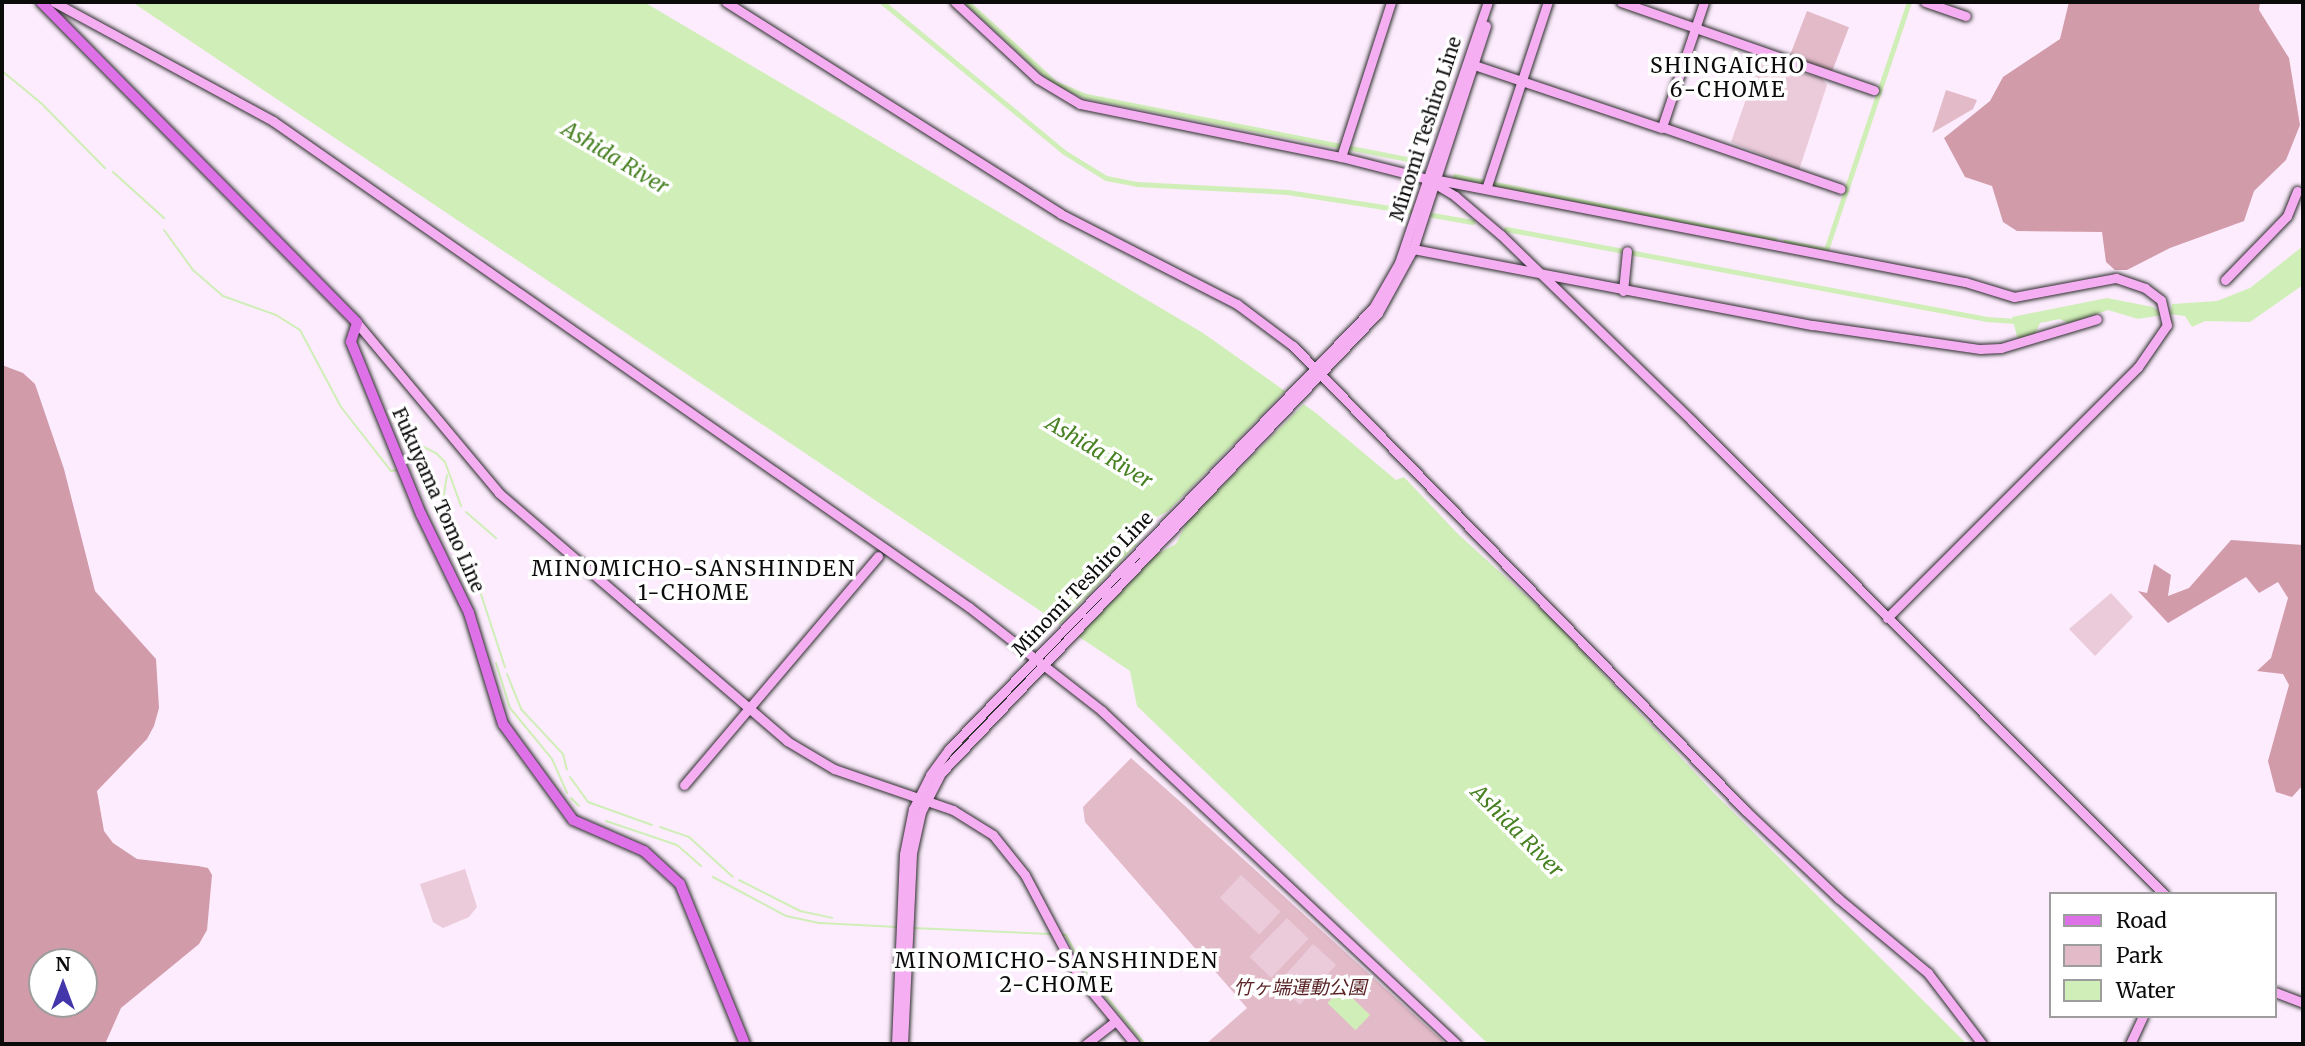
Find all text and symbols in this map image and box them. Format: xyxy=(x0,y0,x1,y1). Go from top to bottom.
street label: Minomi Teshiro Line xyxy=(1385,34,1467,224)
district label: SHINGAICHO 6-CHOME xyxy=(1651,53,1805,103)
water label: Ashida River xyxy=(557,116,673,200)
street label: Fukuyama Tomo Line xyxy=(387,404,489,596)
water label: Ashida River xyxy=(1041,410,1157,494)
street label: Minomi Teshiro Line xyxy=(1008,507,1158,661)
district label: MINOMICHO-SANSHINDEN 1-CHOME xyxy=(534,556,854,606)
water label: Ashida River xyxy=(1466,780,1568,882)
legend xyxy=(2050,892,2277,1018)
text: Road xyxy=(2116,907,2167,934)
text: Park xyxy=(2116,942,2163,969)
north arrow xyxy=(28,948,98,1018)
district label: MINOMICHO-SANSHINDEN 2-CHOME xyxy=(897,948,1217,998)
text: N xyxy=(55,952,71,976)
park label: 竹ヶ端運動公園 xyxy=(1234,977,1366,999)
text: Water xyxy=(2116,977,2175,1004)

